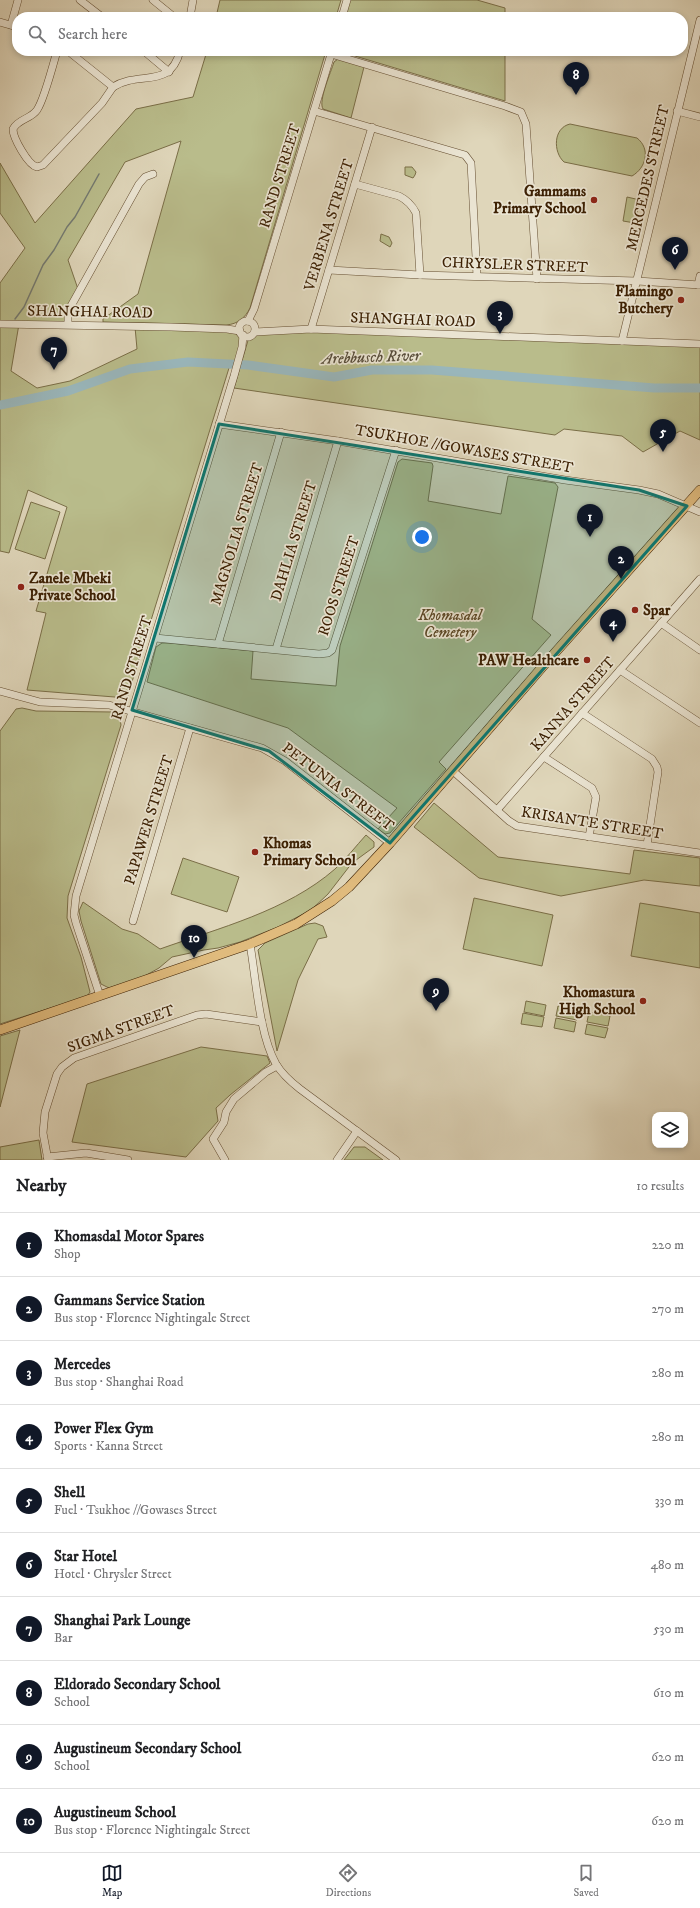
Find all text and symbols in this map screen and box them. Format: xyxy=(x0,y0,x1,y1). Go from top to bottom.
search box xyxy=(12,12,688,56)
icon: search xyxy=(26,23,48,45)
text: Search here xyxy=(58,25,127,44)
pin: 8 xyxy=(563,62,589,95)
street label: MERCEDES STREET xyxy=(622,103,674,253)
street label: RAND STREET xyxy=(255,121,305,230)
street label: VERBENA STREET xyxy=(300,156,358,294)
place label: Gammams Primary School xyxy=(493,182,586,218)
marker: Gammams Primary School xyxy=(589,195,599,205)
pin: 6 xyxy=(662,237,688,270)
street label: CHRYSLER STREET xyxy=(442,253,589,277)
place label: Flamingo Butchery xyxy=(615,282,674,318)
marker: Flamingo Butchery xyxy=(676,295,686,305)
street label: SHANGHAI ROAD xyxy=(27,301,153,323)
pin: 3 xyxy=(487,301,513,334)
street label: SHANGHAI ROAD xyxy=(350,308,476,332)
pin: 7 xyxy=(41,337,67,370)
water label: Arebbusch River xyxy=(319,345,422,369)
pin: 5 xyxy=(650,419,676,452)
street label: TSUKHOE //GOWASES STREET xyxy=(353,420,575,478)
street label: MAGNOLIA STREET xyxy=(206,460,268,607)
street label: DAHLIA STREET xyxy=(267,478,322,603)
pin: 1 xyxy=(577,504,603,537)
your location xyxy=(412,527,432,547)
street label: ROOS STREET xyxy=(314,533,364,638)
pin: 2 xyxy=(608,546,634,579)
place label: Zanele Mbeki Private School xyxy=(29,569,116,605)
marker: Zanele Mbeki Private School xyxy=(16,582,26,592)
place label: Spar xyxy=(643,601,671,620)
marker: Spar xyxy=(630,605,640,615)
park label: Khomasdal Cemetery xyxy=(417,606,484,642)
pin: 4 xyxy=(600,609,626,642)
street label: RAND STREET xyxy=(107,613,157,722)
place label: PAW Healthcare xyxy=(478,651,580,670)
street label: KANNA STREET xyxy=(527,652,620,755)
marker: PAW Healthcare xyxy=(582,655,592,665)
street label: PETUNIA STREET xyxy=(278,739,398,836)
street label: PAPAWER STREET xyxy=(120,752,178,887)
street label: KRISANTE STREET xyxy=(520,802,665,844)
place label: Khomas Primary School xyxy=(263,834,356,870)
marker: Khomas Primary School xyxy=(250,847,260,857)
pin: 10 xyxy=(181,925,207,958)
pin: 9 xyxy=(423,978,449,1011)
place label: Khomastura High School xyxy=(559,983,636,1019)
marker: Khomastura High School xyxy=(638,996,648,1006)
street label: SIGMA STREET xyxy=(65,1001,178,1057)
map controls xyxy=(652,1112,688,1148)
button: layers xyxy=(652,1112,688,1148)
text: Nearby xyxy=(16,1175,66,1197)
text: 10 results xyxy=(636,1178,684,1194)
text: Khomasdal Motor Spares xyxy=(54,1227,204,1246)
text: 1 xyxy=(27,1237,31,1253)
text: 220 m xyxy=(652,1237,684,1253)
text: Shop xyxy=(54,1246,80,1262)
text: Gammans Service Station xyxy=(54,1291,205,1310)
text: 2 xyxy=(26,1301,32,1317)
text: 270 m xyxy=(652,1301,684,1317)
text: Bus stop · Florence Nightingale Street xyxy=(54,1310,250,1326)
text: Mercedes xyxy=(54,1355,111,1374)
text: 3 xyxy=(27,1365,31,1381)
text: 280 m xyxy=(652,1365,684,1381)
text: Bus stop · Shanghai Road xyxy=(54,1374,183,1390)
text: Power Flex Gym xyxy=(54,1419,154,1438)
text: 4 xyxy=(25,1429,33,1445)
text: 280 m xyxy=(652,1429,684,1445)
text: Sports · Kanna Street xyxy=(54,1438,163,1454)
text: Shell xyxy=(54,1483,85,1502)
text: 5 xyxy=(26,1493,32,1509)
text: 330 m xyxy=(655,1493,684,1509)
text: Fuel · Tsukhoe //Gowases Street xyxy=(54,1502,217,1518)
text: Star Hotel xyxy=(54,1547,117,1566)
text: 6 xyxy=(26,1557,32,1573)
text: 480 m xyxy=(650,1557,684,1573)
text: Hotel · Chrysler Street xyxy=(54,1566,172,1582)
text: Shanghai Park Lounge xyxy=(54,1611,191,1630)
text: 7 xyxy=(26,1621,32,1637)
text: 530 m xyxy=(653,1621,684,1637)
text: Bar xyxy=(54,1630,73,1646)
text: Eldorado Secondary School xyxy=(54,1675,220,1694)
text: 8 xyxy=(26,1685,32,1701)
text: 610 m xyxy=(653,1685,684,1701)
text: School xyxy=(54,1694,90,1710)
text: Augustineum Secondary School xyxy=(54,1739,241,1758)
text: 9 xyxy=(26,1749,32,1765)
text: 620 m xyxy=(651,1749,684,1765)
text: School xyxy=(54,1758,90,1774)
text: Augustineum School xyxy=(54,1803,176,1822)
text: 10 xyxy=(23,1813,35,1829)
text: 620 m xyxy=(651,1813,684,1829)
text: Bus stop · Florence Nightingale Street xyxy=(54,1822,250,1838)
tab: Map xyxy=(101,1862,123,1900)
tab: Directions xyxy=(326,1862,371,1900)
tab: Saved xyxy=(574,1862,599,1900)

